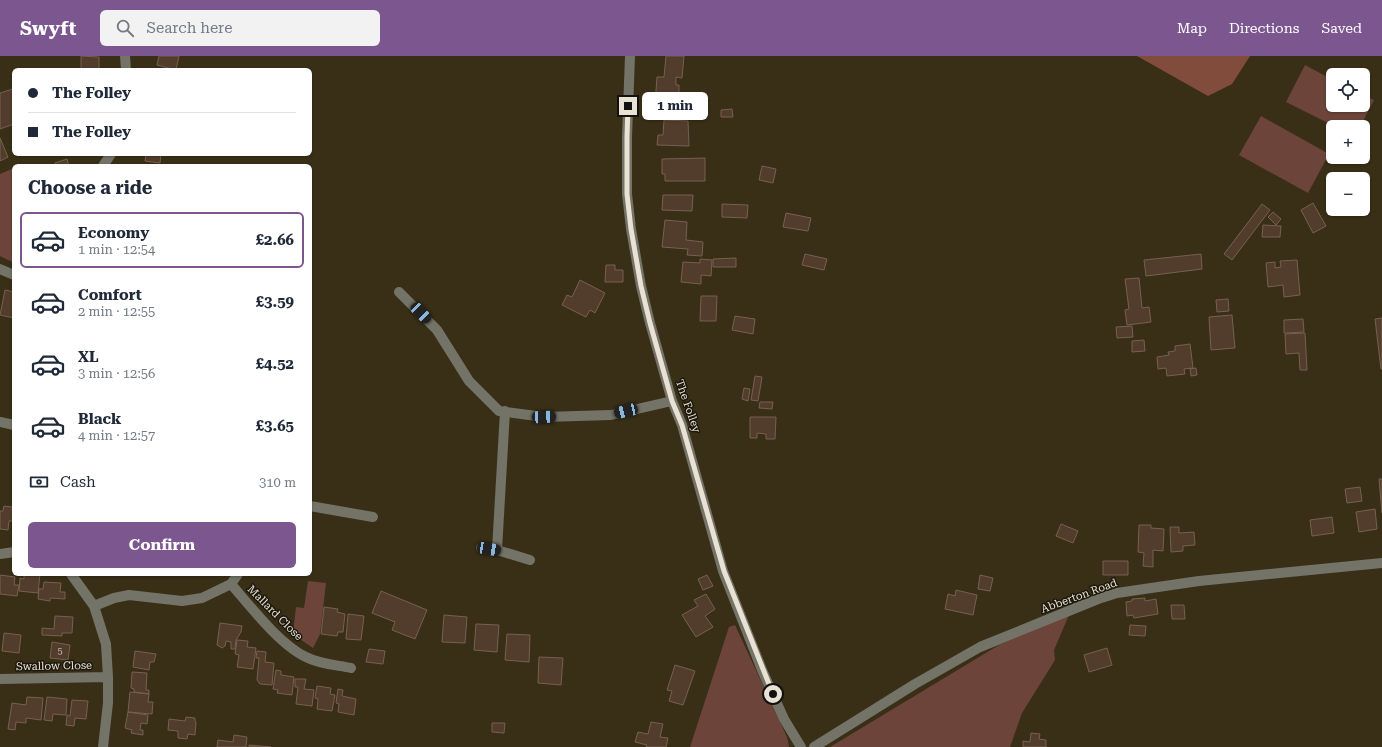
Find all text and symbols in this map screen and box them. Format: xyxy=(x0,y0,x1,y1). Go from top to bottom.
search box xyxy=(100,10,380,46)
text: Swyft xyxy=(20,17,76,40)
icon: search xyxy=(114,17,136,39)
text: Search here xyxy=(146,19,232,37)
text: Map xyxy=(1177,20,1207,36)
text: Directions xyxy=(1229,20,1299,36)
text: Saved xyxy=(1321,20,1362,36)
map controls xyxy=(1326,68,1370,216)
button: locate xyxy=(1326,68,1370,112)
text: The Folley xyxy=(52,84,131,102)
callout: 1 min xyxy=(642,92,708,120)
route end xyxy=(619,97,637,115)
text: 1 min xyxy=(657,98,693,113)
button: + xyxy=(1326,120,1370,164)
text: The Folley xyxy=(52,123,131,141)
button: − xyxy=(1326,172,1370,216)
text: Choose a ride xyxy=(28,177,152,198)
icon: car xyxy=(30,222,66,258)
text: Economy xyxy=(78,224,149,242)
text: £2.66 xyxy=(256,231,294,249)
text: 1 min · 12:54 xyxy=(78,242,155,257)
icon: car xyxy=(30,284,66,320)
text: Comfort xyxy=(78,286,142,304)
text: £3.59 xyxy=(256,293,294,311)
car xyxy=(408,300,434,326)
text: 2 min · 12:55 xyxy=(78,304,155,319)
icon: car xyxy=(30,346,66,382)
text: XL xyxy=(78,348,99,366)
text: £4.52 xyxy=(256,355,294,373)
text: 3 min · 12:56 xyxy=(78,366,155,381)
street label: The Folley xyxy=(673,378,703,435)
car xyxy=(613,402,639,420)
icon: car xyxy=(30,408,66,444)
text: Black xyxy=(78,410,121,428)
car xyxy=(532,411,556,423)
text: £3.65 xyxy=(256,417,294,435)
text: 4 min · 12:57 xyxy=(78,428,155,443)
icon: cash xyxy=(28,471,50,493)
text: Cash xyxy=(60,473,96,491)
text: 310 m xyxy=(259,475,296,490)
button: Confirm xyxy=(28,522,296,568)
car xyxy=(476,541,502,557)
street label: Abberton Road xyxy=(1039,576,1119,616)
street label: Mallard Close xyxy=(245,583,305,643)
house number: 5 xyxy=(57,646,63,656)
street label: Swallow Close xyxy=(16,659,92,673)
route start xyxy=(764,685,782,703)

